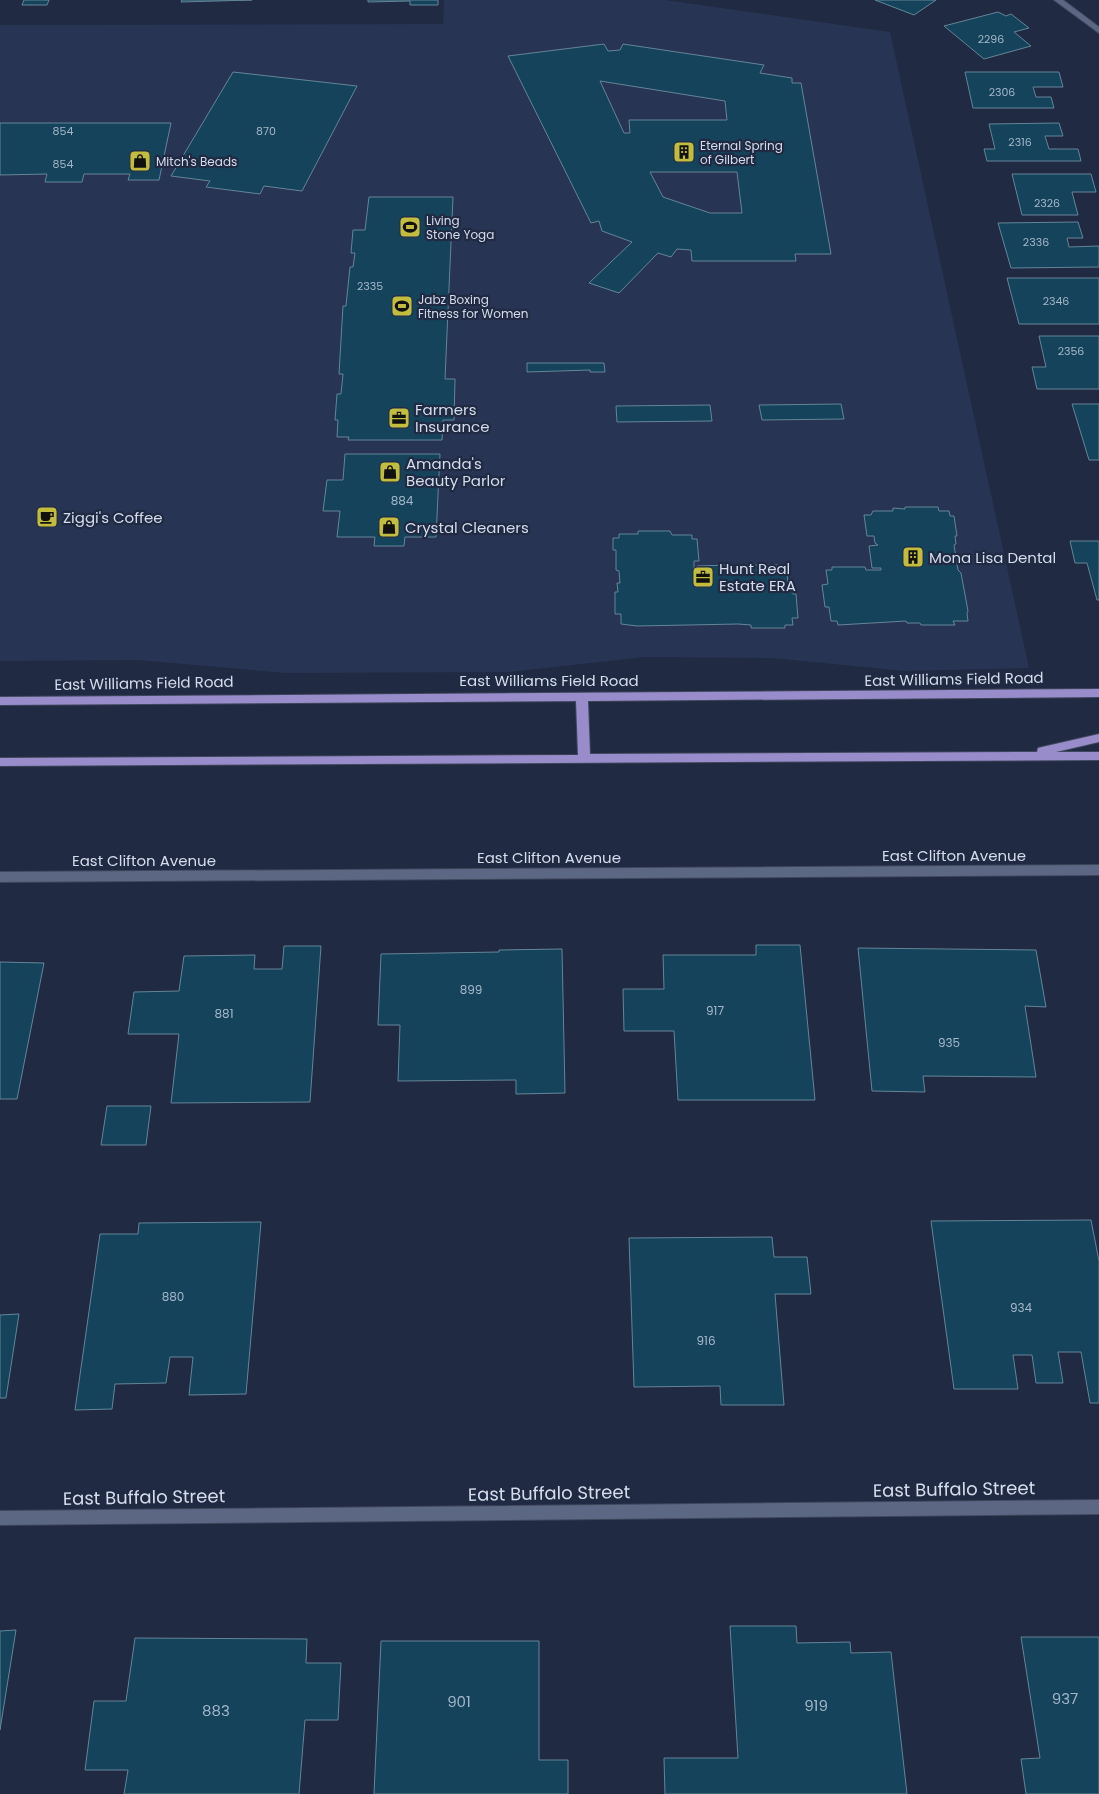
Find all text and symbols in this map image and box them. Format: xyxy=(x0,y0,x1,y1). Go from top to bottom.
house number: 2296 xyxy=(978,31,1004,47)
house number: 2306 xyxy=(989,84,1015,100)
house number: 854 xyxy=(53,123,73,139)
house number: 870 xyxy=(256,123,276,139)
house number: 2316 xyxy=(1008,134,1032,150)
place label: Eternal Spring of Gilbert xyxy=(700,137,783,168)
building icon: Eternal Spring of Gilbert xyxy=(672,140,696,164)
shop icon: Mitch's Beads xyxy=(128,149,152,173)
place label: Mitch's Beads xyxy=(156,153,237,170)
house number: 854 xyxy=(53,156,73,172)
house number: 2326 xyxy=(1034,195,1060,211)
place label: Living Stone Yoga xyxy=(426,212,494,243)
sports icon: Living Stone Yoga xyxy=(398,215,422,239)
house number: 2336 xyxy=(1023,234,1049,250)
house number: 2335 xyxy=(357,278,383,294)
place label: Jabz Boxing Fitness for Women xyxy=(418,291,528,322)
house number: 2346 xyxy=(1043,293,1069,309)
sports icon: Jabz Boxing Fitness for Women xyxy=(390,294,414,318)
house number: 2356 xyxy=(1058,343,1084,359)
place label: Farmers Insurance xyxy=(415,399,489,437)
office icon: Farmers Insurance xyxy=(387,406,411,430)
place label: Amanda's Beauty Parlor xyxy=(406,453,506,491)
shop icon: Amanda's Beauty Parlor xyxy=(378,460,402,484)
house number: 884 xyxy=(391,492,414,509)
cafe icon: Ziggi's Coffee xyxy=(35,505,59,529)
place label: Ziggi's Coffee xyxy=(63,507,163,528)
shop icon: Crystal Cleaners xyxy=(377,515,401,539)
place label: Crystal Cleaners xyxy=(405,517,529,538)
building icon: Mona Lisa Dental xyxy=(901,545,925,569)
place label: Mona Lisa Dental xyxy=(929,547,1056,568)
place label: Hunt Real Estate ERA xyxy=(719,558,796,596)
office icon: Hunt Real Estate ERA xyxy=(691,565,715,589)
street label: East Williams Field Road xyxy=(864,667,1044,691)
street label: East Williams Field Road xyxy=(459,670,639,691)
street label: East Williams Field Road xyxy=(54,671,234,695)
street label: East Clifton Avenue xyxy=(882,845,1026,866)
street label: East Clifton Avenue xyxy=(477,847,621,868)
street label: East Clifton Avenue xyxy=(72,850,216,871)
house number: 899 xyxy=(460,981,482,998)
house number: 917 xyxy=(706,1002,724,1019)
house number: 881 xyxy=(215,1005,233,1022)
house number: 935 xyxy=(938,1034,960,1051)
house number: 880 xyxy=(162,1288,184,1305)
house number: 934 xyxy=(1010,1299,1033,1316)
house number: 916 xyxy=(696,1332,716,1349)
street label: East Buffalo Street xyxy=(873,1475,1035,1503)
street label: East Buffalo Street xyxy=(468,1479,630,1507)
street label: East Buffalo Street xyxy=(63,1483,225,1511)
house number: 937 xyxy=(1052,1688,1078,1709)
house number: 901 xyxy=(447,1691,471,1712)
house number: 919 xyxy=(804,1695,828,1716)
house number: 883 xyxy=(202,1700,230,1721)

